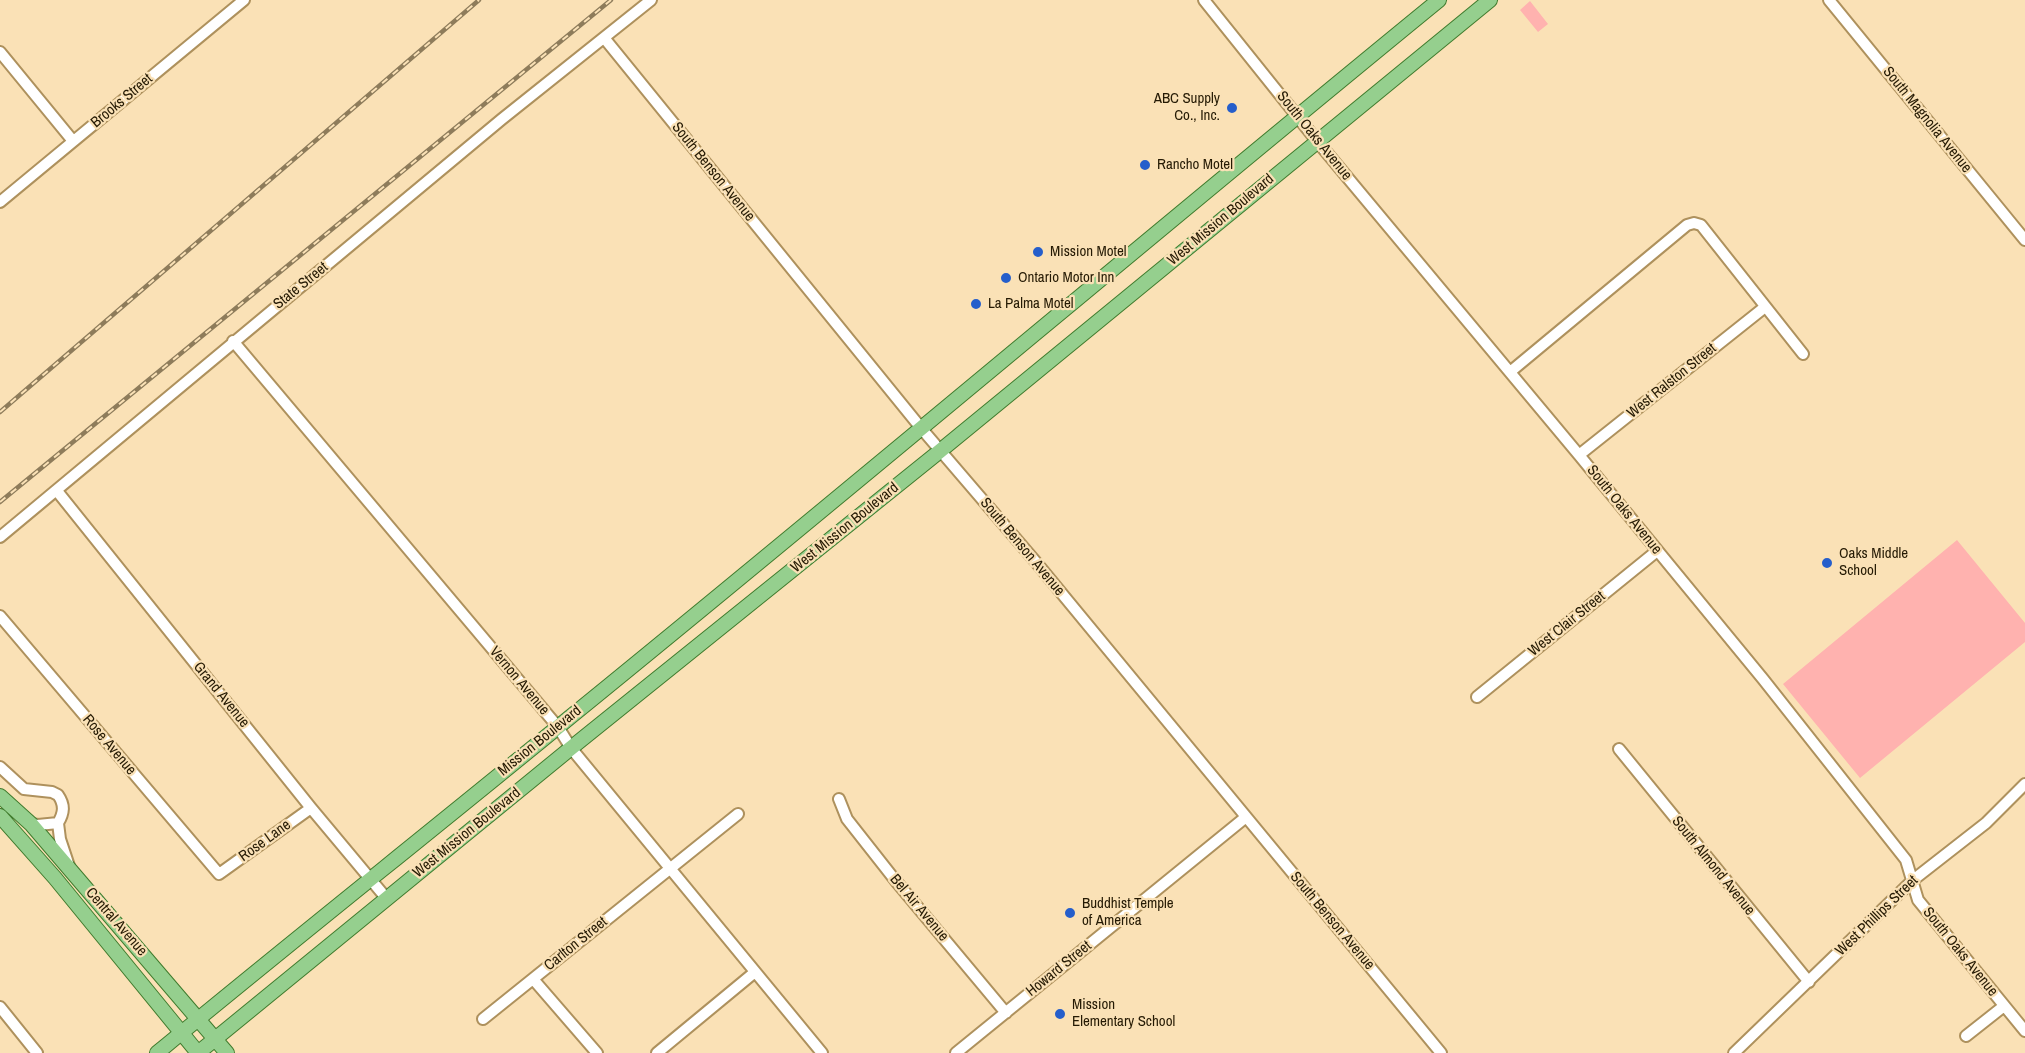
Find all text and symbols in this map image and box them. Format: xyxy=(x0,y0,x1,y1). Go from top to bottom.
street label: South Magnolia Avenue xyxy=(1879,63,1975,177)
street label: Brooks Street xyxy=(88,70,156,132)
street label: South Oaks Avenue xyxy=(1273,88,1355,184)
place label: ABC Supply Co., Inc. xyxy=(1154,90,1220,125)
marker: ABC Supply Co., Inc. xyxy=(1225,101,1239,115)
street label: South Benson Avenue xyxy=(668,119,758,225)
place label: Rancho Motel xyxy=(1157,156,1233,174)
marker: Rancho Motel xyxy=(1138,158,1152,172)
street label: West Mission Boulevard xyxy=(1164,170,1278,270)
place label: Mission Motel xyxy=(1050,243,1127,261)
marker: Mission Motel xyxy=(1031,245,1045,259)
street label: State Street xyxy=(270,259,332,313)
place label: Ontario Motor Inn xyxy=(1018,269,1114,287)
marker: Ontario Motor Inn xyxy=(999,271,1013,285)
place label: La Palma Motel xyxy=(988,295,1073,313)
marker: La Palma Motel xyxy=(969,297,983,311)
street label: West Ralston Street xyxy=(1624,340,1720,422)
street label: South Oaks Avenue xyxy=(1583,462,1665,558)
street label: West Mission Boulevard xyxy=(788,479,902,577)
street label: South Benson Avenue xyxy=(976,494,1068,600)
place label: Oaks Middle School xyxy=(1839,545,1908,580)
marker: Oaks Middle School xyxy=(1820,556,1834,570)
street label: West Clair Street xyxy=(1525,588,1609,660)
street label: Vernon Avenue xyxy=(485,643,553,719)
street label: Grand Avenue xyxy=(189,659,253,731)
street label: Mission Boulevard xyxy=(495,702,585,780)
street label: Rose Avenue xyxy=(78,711,140,779)
street label: West Mission Boulevard xyxy=(410,784,524,882)
street label: South Almond Avenue xyxy=(1668,813,1758,919)
street label: Rose Lane xyxy=(236,816,294,866)
street label: South Benson Avenue xyxy=(1286,868,1378,974)
street label: Bel Air Avenue xyxy=(886,871,952,945)
street label: West Phillips Street xyxy=(1832,872,1922,960)
street label: Central Avenue xyxy=(81,884,151,960)
place label: Buddhist Temple of America xyxy=(1082,895,1174,930)
street label: South Oaks Avenue xyxy=(1919,904,2001,1000)
marker: Buddhist Temple of America xyxy=(1063,906,1077,920)
street label: Carlton Street xyxy=(541,913,611,975)
street label: Howard Street xyxy=(1023,937,1095,1001)
place label: Mission Elementary School xyxy=(1072,996,1175,1031)
marker: Mission Elementary School xyxy=(1053,1007,1067,1021)

